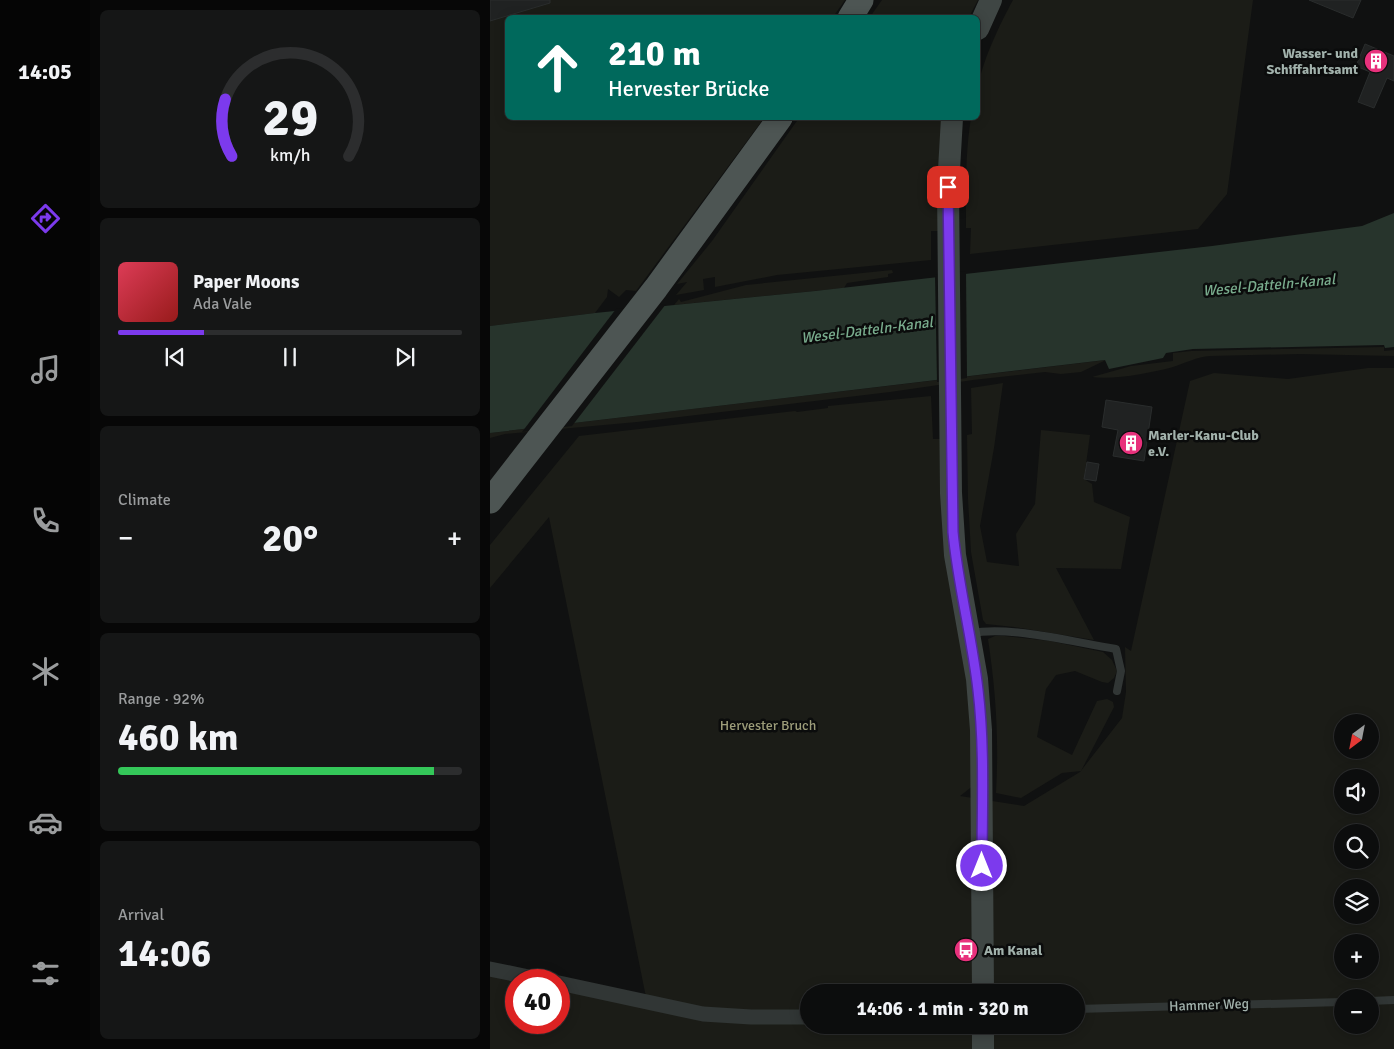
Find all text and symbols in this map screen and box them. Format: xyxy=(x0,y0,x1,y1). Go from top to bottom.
text: 210 m xyxy=(608,32,701,75)
icon: ahead xyxy=(525,35,590,100)
place label: Wasser- und Schiffahrtsamt xyxy=(1266,45,1359,78)
building icon: Wasser- und Schiffahrtsamt xyxy=(1363,48,1389,74)
text: 14:05 xyxy=(18,58,72,85)
text: Hervester Brücke xyxy=(608,75,769,102)
text: 29 xyxy=(262,86,318,150)
text: km/h xyxy=(270,144,310,166)
pin xyxy=(927,166,969,208)
icon: arrive xyxy=(934,173,962,201)
icon: directions xyxy=(28,201,63,236)
text: Paper Moons xyxy=(193,270,299,294)
water label: Wesel-Datteln-Kanal xyxy=(1202,270,1337,300)
text: Ada Vale xyxy=(193,294,252,314)
water label: Wesel-Datteln-Kanal xyxy=(800,313,936,347)
icon: previous xyxy=(161,343,189,371)
icon: pause xyxy=(276,343,304,371)
icon: next xyxy=(391,343,419,371)
icon: music xyxy=(28,352,63,387)
place label: Marler-Kanu-Club e.V. xyxy=(1148,427,1259,460)
building icon: Marler-Kanu-Club e.V. xyxy=(1118,430,1144,456)
text: Climate xyxy=(118,490,171,510)
icon: phone xyxy=(28,503,63,538)
text: 20° xyxy=(262,515,318,562)
text: − xyxy=(118,521,133,555)
text: + xyxy=(447,521,462,555)
icon: climate xyxy=(28,654,63,689)
text: Range · 92% xyxy=(118,689,204,709)
text: 460 km xyxy=(118,714,239,761)
north arrow xyxy=(1334,714,1379,759)
map controls xyxy=(1334,714,1379,1034)
park label: Hervester Bruch xyxy=(720,717,816,734)
button: sound xyxy=(1334,769,1379,814)
icon: car xyxy=(28,805,63,840)
button: search xyxy=(1334,824,1379,869)
position arrow xyxy=(955,839,1007,891)
button: layers xyxy=(1334,879,1379,924)
text: Arrival xyxy=(118,905,164,925)
text: 14:06 xyxy=(118,930,211,977)
button: + xyxy=(1334,934,1379,979)
bus stop icon: Am Kanal xyxy=(953,937,979,963)
place label: Am Kanal xyxy=(984,942,1043,959)
icon: filters xyxy=(28,956,63,991)
speed limit sign: 40 xyxy=(505,969,570,1034)
button: − xyxy=(1334,989,1379,1034)
street label: Hammer Weg xyxy=(1169,995,1249,1015)
text: 14:06 · 1 min · 320 m xyxy=(856,997,1029,1021)

